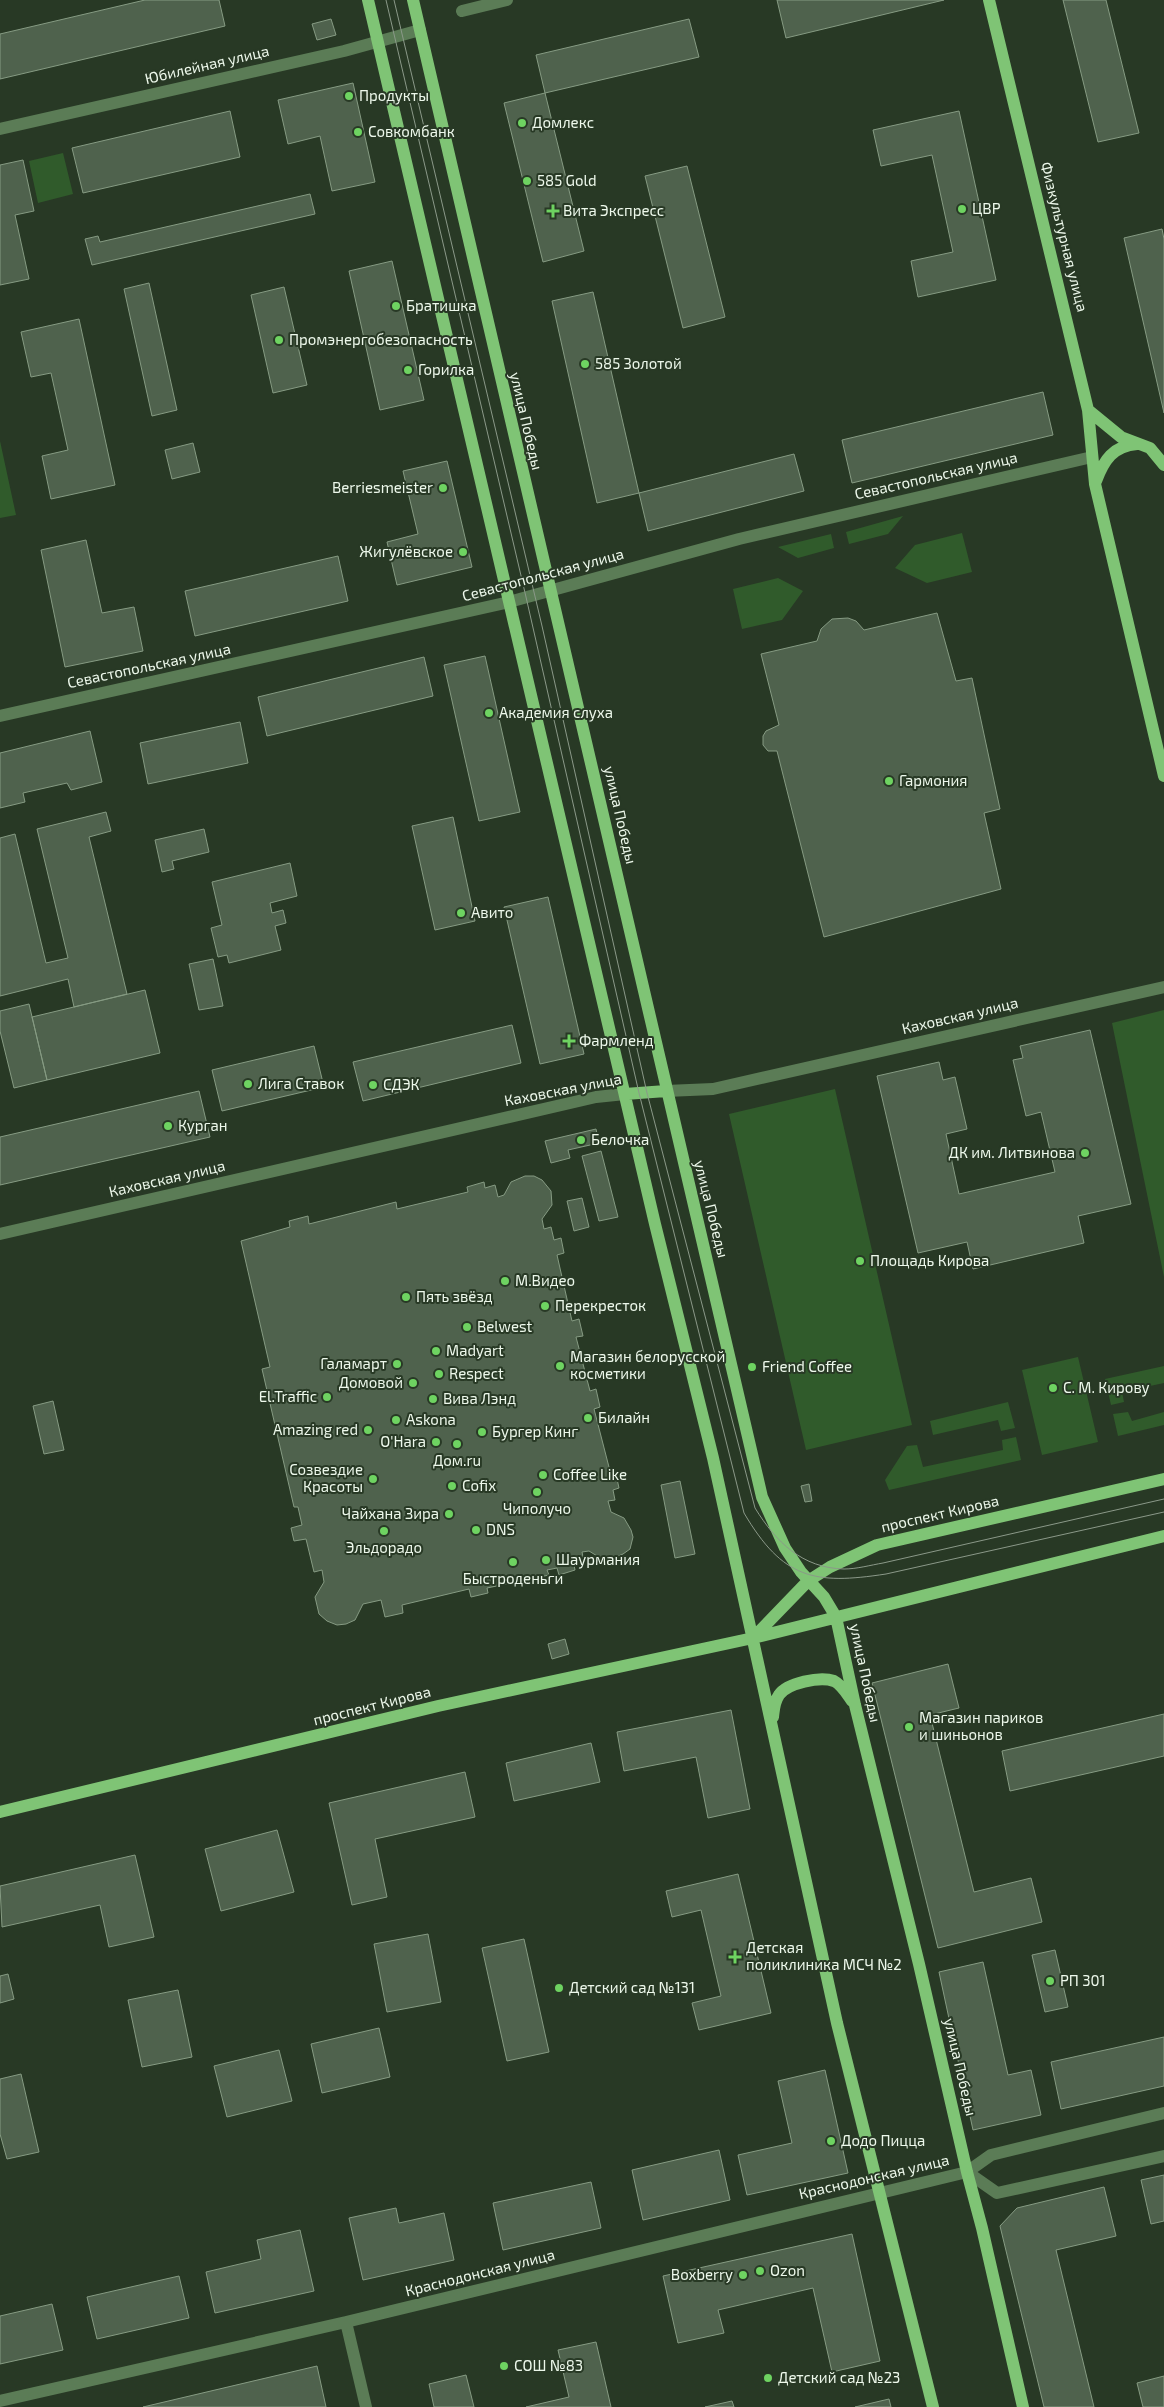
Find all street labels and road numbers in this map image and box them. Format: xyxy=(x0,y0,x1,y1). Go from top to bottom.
street label: Юбилейная улица xyxy=(143,41,271,88)
street label: Физкультурная улица xyxy=(1037,160,1092,314)
street label: улица Победы xyxy=(506,370,547,472)
street label: Севастопольская улица xyxy=(853,448,1019,504)
street label: Севастопольская улица xyxy=(460,544,626,605)
street label: Севастопольская улица xyxy=(65,639,232,692)
street label: улица Победы xyxy=(600,764,641,866)
street label: Каховская улица xyxy=(900,993,1020,1038)
street label: Каховская улица xyxy=(503,1069,623,1110)
street label: Каховская улица xyxy=(107,1156,227,1201)
street label: улица Победы xyxy=(690,1158,733,1260)
street label: проспект Кирова xyxy=(879,1491,1000,1535)
street label: улица Победы xyxy=(846,1622,885,1724)
street label: проспект Кирова xyxy=(311,1682,432,1728)
street label: улица Победы xyxy=(940,2016,981,2118)
street label: Краснодонская улица xyxy=(797,2150,951,2203)
street label: Краснодонская улица xyxy=(403,2245,557,2300)

